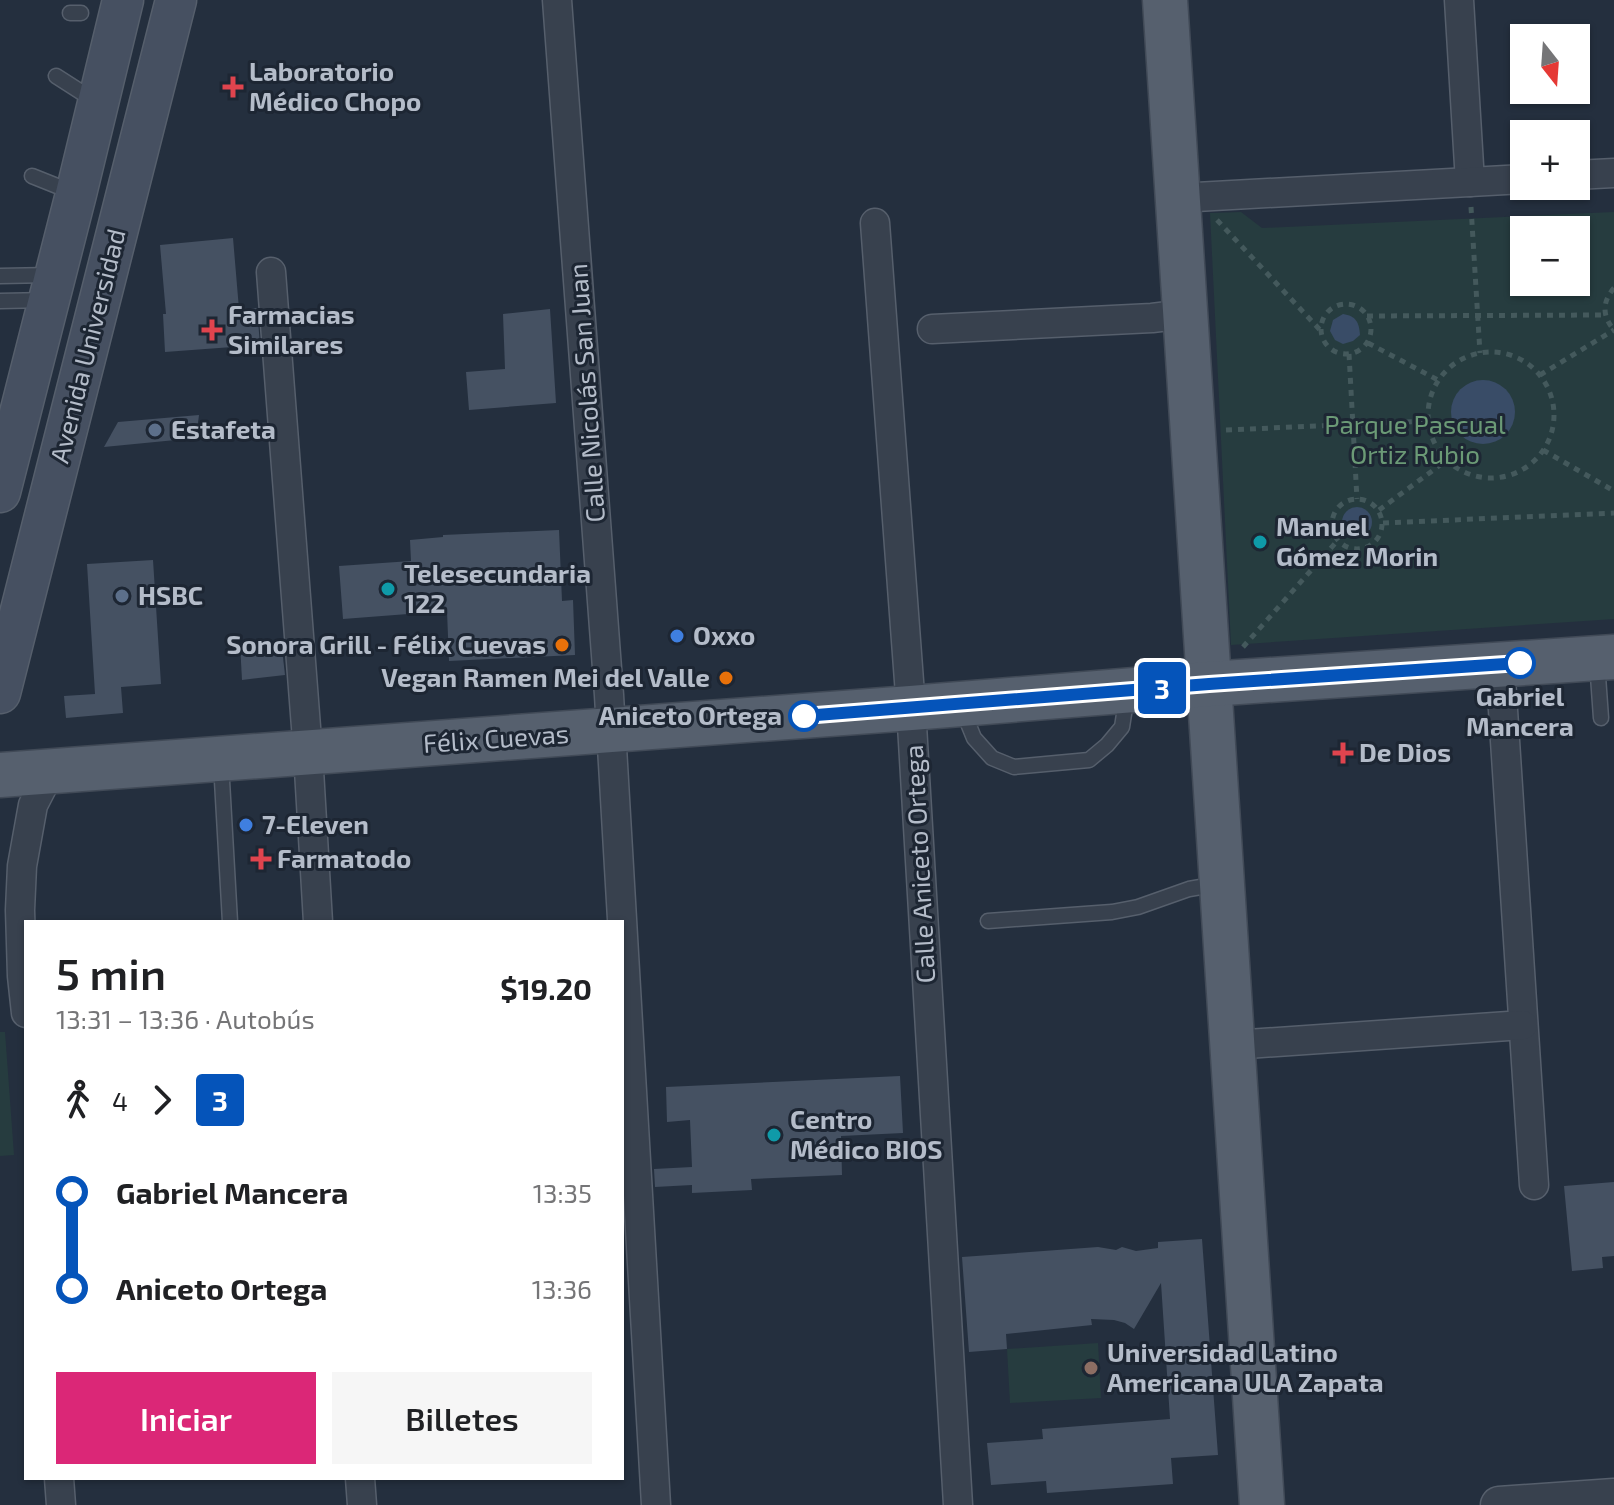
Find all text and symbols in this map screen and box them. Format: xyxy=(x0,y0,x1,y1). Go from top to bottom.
north arrow xyxy=(1510,24,1590,104)
map controls xyxy=(1510,24,1590,296)
place label: Laboratorio Médico Chopo xyxy=(249,55,421,116)
marker: Laboratorio Médico Chopo xyxy=(224,78,242,96)
button: + xyxy=(1510,120,1590,200)
button: − xyxy=(1510,216,1590,296)
street label: Avenida Universidad xyxy=(42,225,131,466)
street label: Calle Nicolás San Juan xyxy=(561,263,610,524)
place label: Farmacias Similares xyxy=(228,298,355,359)
marker: Farmacias Similares xyxy=(203,321,221,339)
park label: Parque Pascual Ortiz Rubio xyxy=(1324,408,1506,469)
place label: Estafeta xyxy=(171,413,276,444)
marker: Estafeta xyxy=(146,421,164,439)
place label: Manuel Gómez Morin xyxy=(1276,510,1438,571)
marker: Manuel Gómez Morin xyxy=(1251,533,1269,551)
place label: Telesecundaria 122 xyxy=(404,557,591,618)
place label: HSBC xyxy=(138,579,203,610)
marker: Telesecundaria 122 xyxy=(379,580,397,598)
marker: HSBC xyxy=(113,587,131,605)
place label: Oxxo xyxy=(693,619,755,650)
marker: Oxxo xyxy=(668,627,686,645)
place label: Sonora Grill - Félix Cuevas xyxy=(226,628,546,659)
marker: Sonora Grill - Félix Cuevas xyxy=(553,636,571,654)
marker: Gabriel Mancera xyxy=(1505,648,1535,678)
place label: Vegan Ramen Mei del Valle xyxy=(381,661,710,692)
line badge: 3 xyxy=(1136,662,1188,714)
marker: Vegan Ramen Mei del Valle xyxy=(717,669,735,687)
text: 3 xyxy=(1154,671,1170,705)
place label: Gabriel Mancera xyxy=(1466,680,1574,741)
place label: Aniceto Ortega xyxy=(599,699,782,730)
marker: Aniceto Ortega xyxy=(789,701,819,731)
street label: Félix Cuevas xyxy=(422,717,570,758)
place label: De Dios xyxy=(1359,736,1451,767)
street label: Calle Aniceto Ortega xyxy=(897,744,940,984)
marker: De Dios xyxy=(1334,744,1352,762)
place label: 7-Eleven xyxy=(262,808,369,839)
marker: 7-Eleven xyxy=(237,816,255,834)
place label: Farmatodo xyxy=(277,842,411,873)
marker: Farmatodo xyxy=(252,850,270,868)
text: 5 min xyxy=(56,946,166,999)
text: $19.20 xyxy=(500,970,592,1006)
text: 13:31 – 13:36 · Autobús xyxy=(56,1003,315,1034)
icon: walk xyxy=(56,1078,100,1122)
icon: forward xyxy=(140,1078,184,1122)
text: 3 xyxy=(212,1083,228,1117)
text: 4 xyxy=(112,1085,128,1116)
place label: Centro Médico BIOS xyxy=(790,1103,943,1164)
marker: Centro Médico BIOS xyxy=(765,1126,783,1144)
text: Gabriel Mancera xyxy=(116,1174,348,1210)
text: 13:35 xyxy=(533,1177,592,1208)
text: Aniceto Ortega xyxy=(116,1270,327,1306)
text: 13:36 xyxy=(532,1273,592,1304)
place label: Universidad Latino Americana ULA Zapata xyxy=(1107,1336,1384,1397)
marker: Universidad Latino Americana ULA Zapata xyxy=(1082,1359,1100,1377)
button: Iniciar xyxy=(56,1372,316,1464)
button: Billetes xyxy=(332,1372,592,1464)

